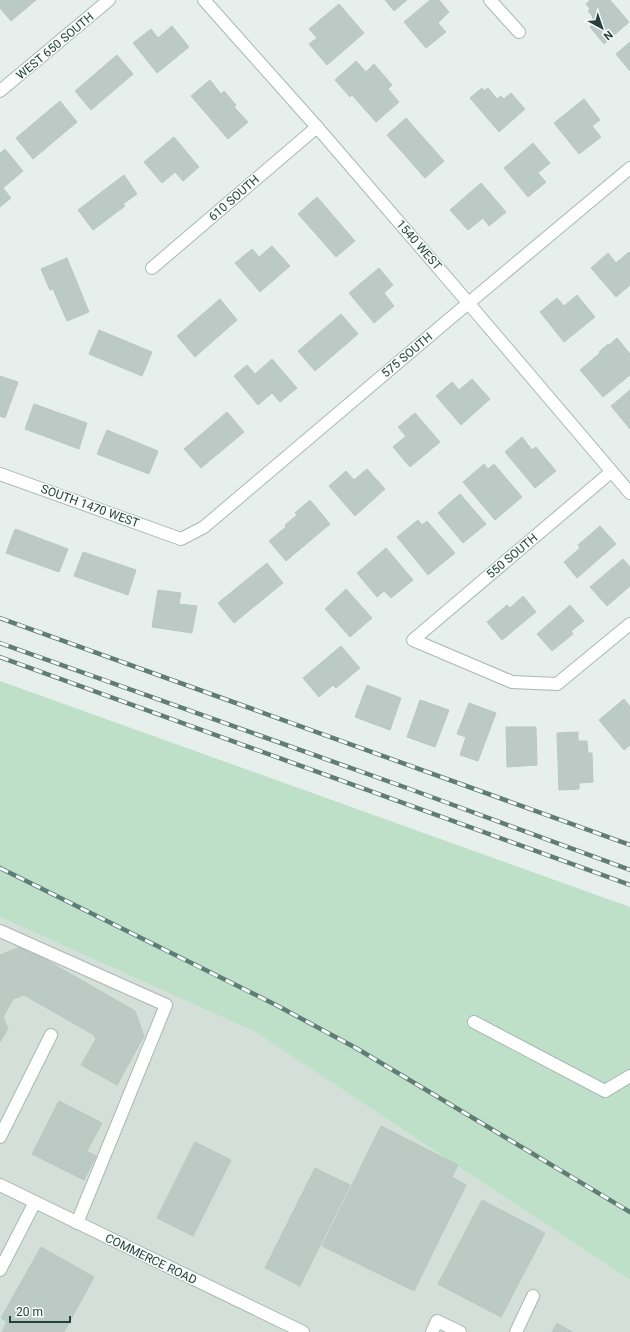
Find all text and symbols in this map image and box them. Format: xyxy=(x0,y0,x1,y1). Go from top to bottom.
north arrow xyxy=(582,8,622,48)
street label: WEST 650 SOUTH xyxy=(14,10,96,82)
text: N xyxy=(601,28,615,43)
street label: 610 SOUTH xyxy=(206,172,262,224)
street label: 1540 WEST xyxy=(393,217,445,273)
street label: 575 SOUTH xyxy=(379,330,435,380)
street label: SOUTH 1470 WEST xyxy=(39,482,141,530)
street label: 550 SOUTH xyxy=(484,531,540,581)
street label: COMMERCE ROAD xyxy=(103,1231,199,1287)
scale bar xyxy=(10,1298,70,1324)
text: 20 m xyxy=(16,1305,43,1319)

